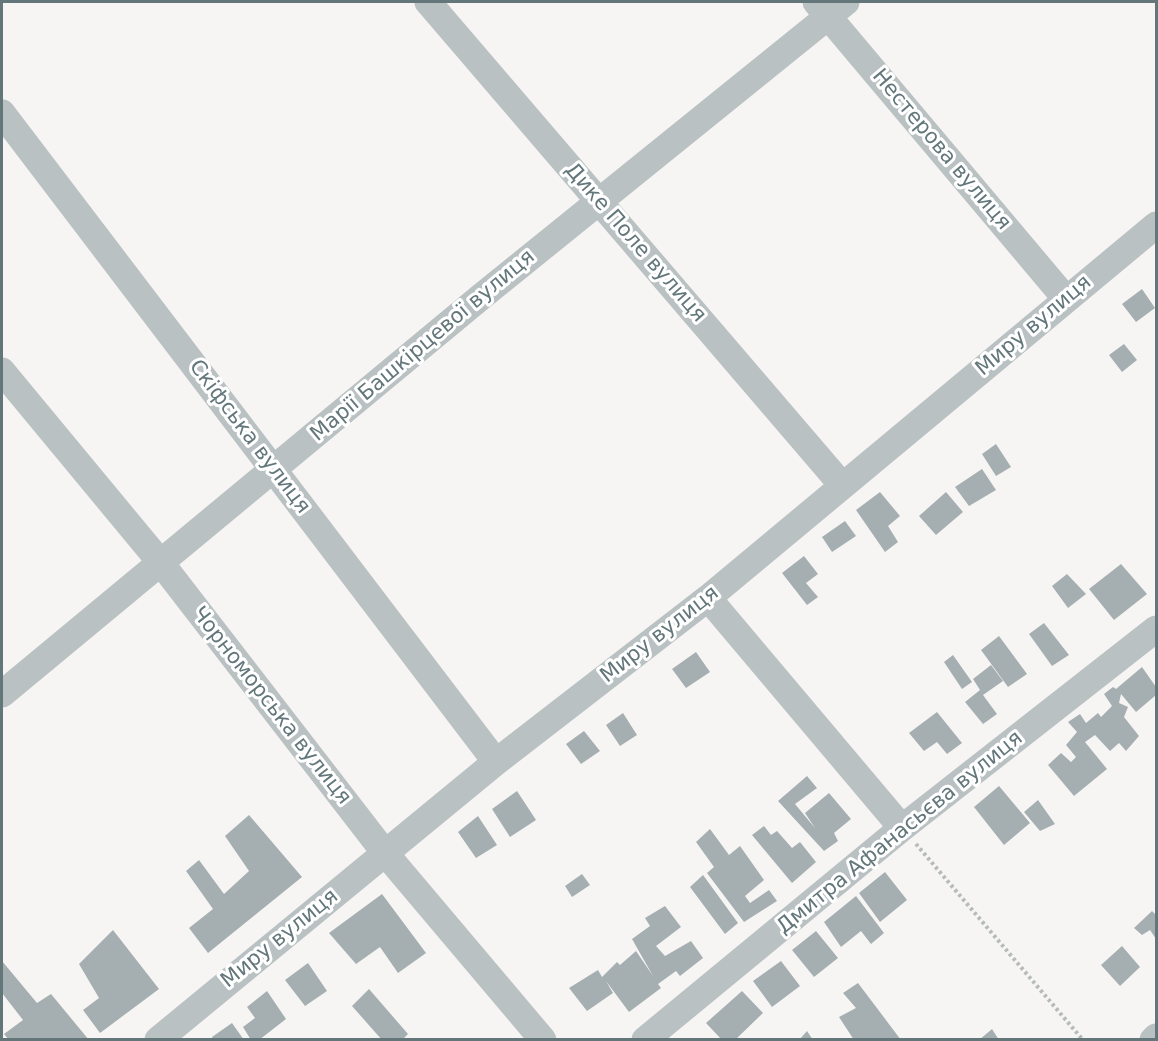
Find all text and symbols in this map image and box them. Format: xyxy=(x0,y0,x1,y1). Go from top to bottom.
street label: Нестерова вулиця xyxy=(866,64,1016,236)
street label: Дике Поле вулиця xyxy=(559,158,711,328)
street label: Марії Башкірцевої вулиця xyxy=(306,245,540,447)
street label: Миру вулиця xyxy=(971,270,1097,382)
street label: Скіфська вулиця xyxy=(183,355,315,519)
street label: Миру вулиця xyxy=(596,581,724,689)
street label: Чорноморська вулиця xyxy=(186,602,356,810)
street label: Дмитра Афанасьєва вулиця xyxy=(772,726,1028,940)
street label: Миру вулиця xyxy=(217,884,343,994)

